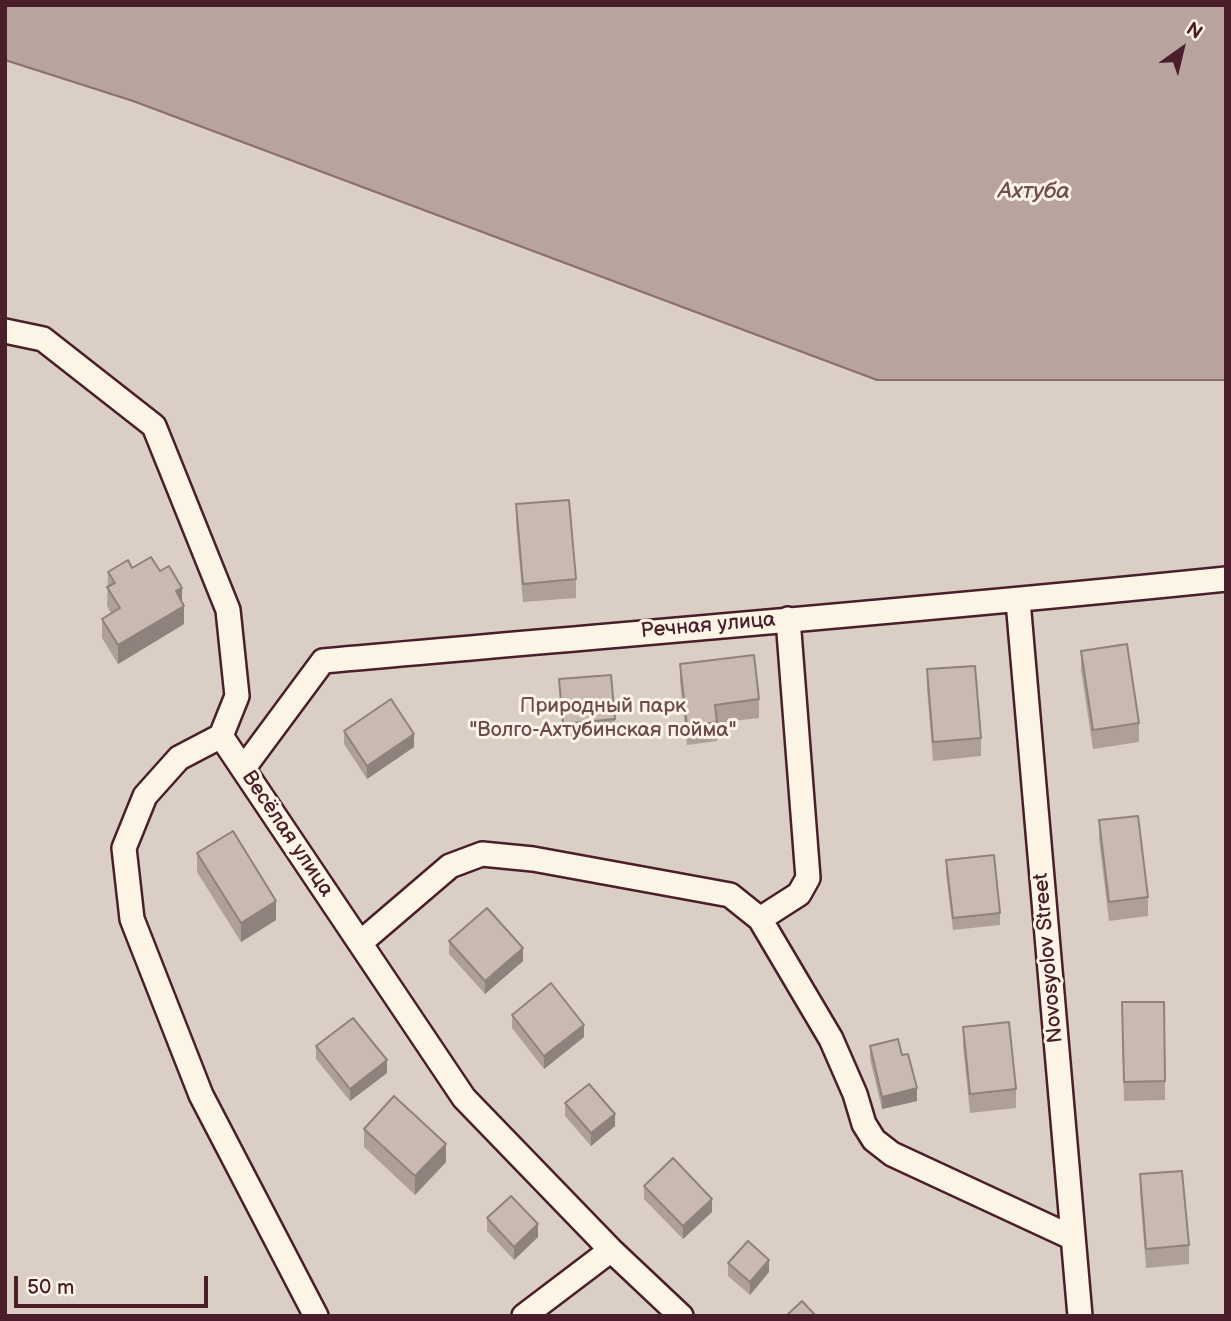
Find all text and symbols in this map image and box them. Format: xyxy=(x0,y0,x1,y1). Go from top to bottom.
north arrow xyxy=(1147,14,1217,84)
text: N xyxy=(1182,18,1206,45)
water label: Ахтуба xyxy=(998,178,1070,206)
street label: Речная улица xyxy=(639,608,777,644)
park label: Природный парк "Волго-Ахтубинская пойма" xyxy=(469,694,737,744)
street label: Весёлая улица xyxy=(236,766,338,902)
street label: Novosyolov Street xyxy=(1029,872,1069,1044)
scale bar xyxy=(18,1262,212,1306)
text: 50 m xyxy=(27,1275,74,1300)

